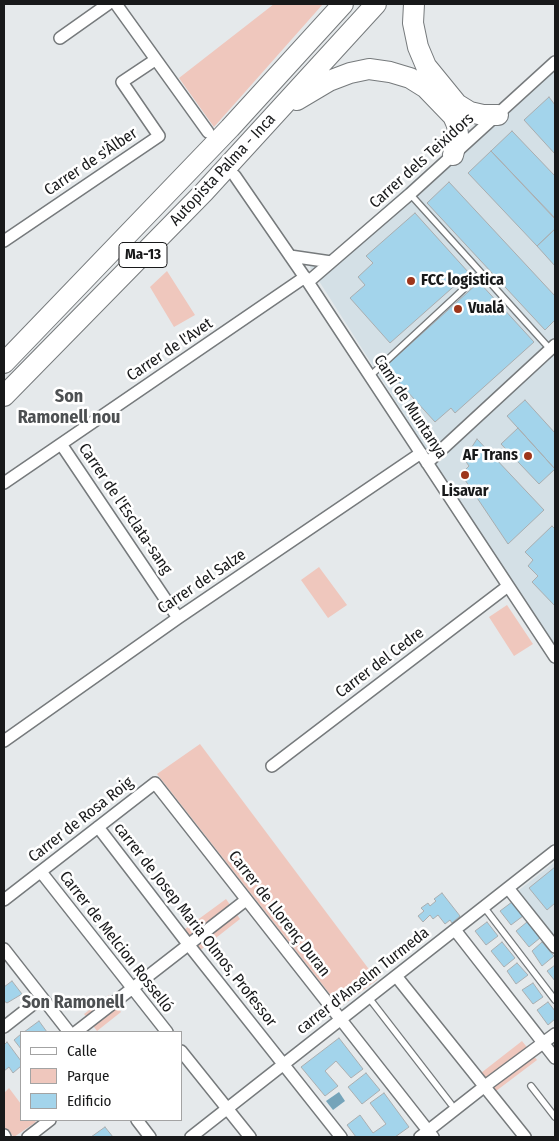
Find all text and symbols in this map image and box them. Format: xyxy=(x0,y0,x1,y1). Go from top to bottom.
street label: Carrer dels Teixidors xyxy=(366,109,478,213)
street label: Autopista Palma - Inca xyxy=(166,110,280,230)
street label: Carrer de s'Àlber xyxy=(41,124,141,200)
road number: Ma-13 xyxy=(119,242,167,268)
place label: FCC logistica xyxy=(421,271,504,291)
marker: FCC logistica xyxy=(405,275,417,287)
place label: Vualá xyxy=(468,299,504,319)
marker: Vualá xyxy=(452,303,464,315)
street label: Carrer de l'Avet xyxy=(123,314,217,386)
street label: Camí de Muntanya xyxy=(369,351,451,463)
district label: Son Ramonell nou xyxy=(18,386,120,428)
street label: Carrer de l'Esclata-sang xyxy=(74,440,176,578)
place label: AF Trans xyxy=(463,446,518,466)
marker: AF Trans xyxy=(522,450,534,462)
marker: Lisavar xyxy=(459,469,471,481)
place label: Lisavar xyxy=(441,482,489,502)
street label: Carrer del Salze xyxy=(154,545,250,619)
street label: Carrer del Cedre xyxy=(332,624,428,702)
street label: Carrer de Rosa Roig xyxy=(25,773,137,867)
street label: carrer de Josep Maria Olmos, Professor xyxy=(109,819,281,1031)
street label: Carrer de Llorenç Duran xyxy=(224,847,334,981)
street label: Carrer de Melcion Rosselló xyxy=(55,868,177,1016)
street label: carrer d'Anselm Turmeda xyxy=(293,923,433,1039)
district label: Son Ramonell xyxy=(22,992,124,1014)
legend xyxy=(20,1031,182,1121)
text: Calle xyxy=(67,1042,97,1060)
text: Parque xyxy=(67,1067,110,1085)
text: Edificio xyxy=(67,1092,112,1110)

